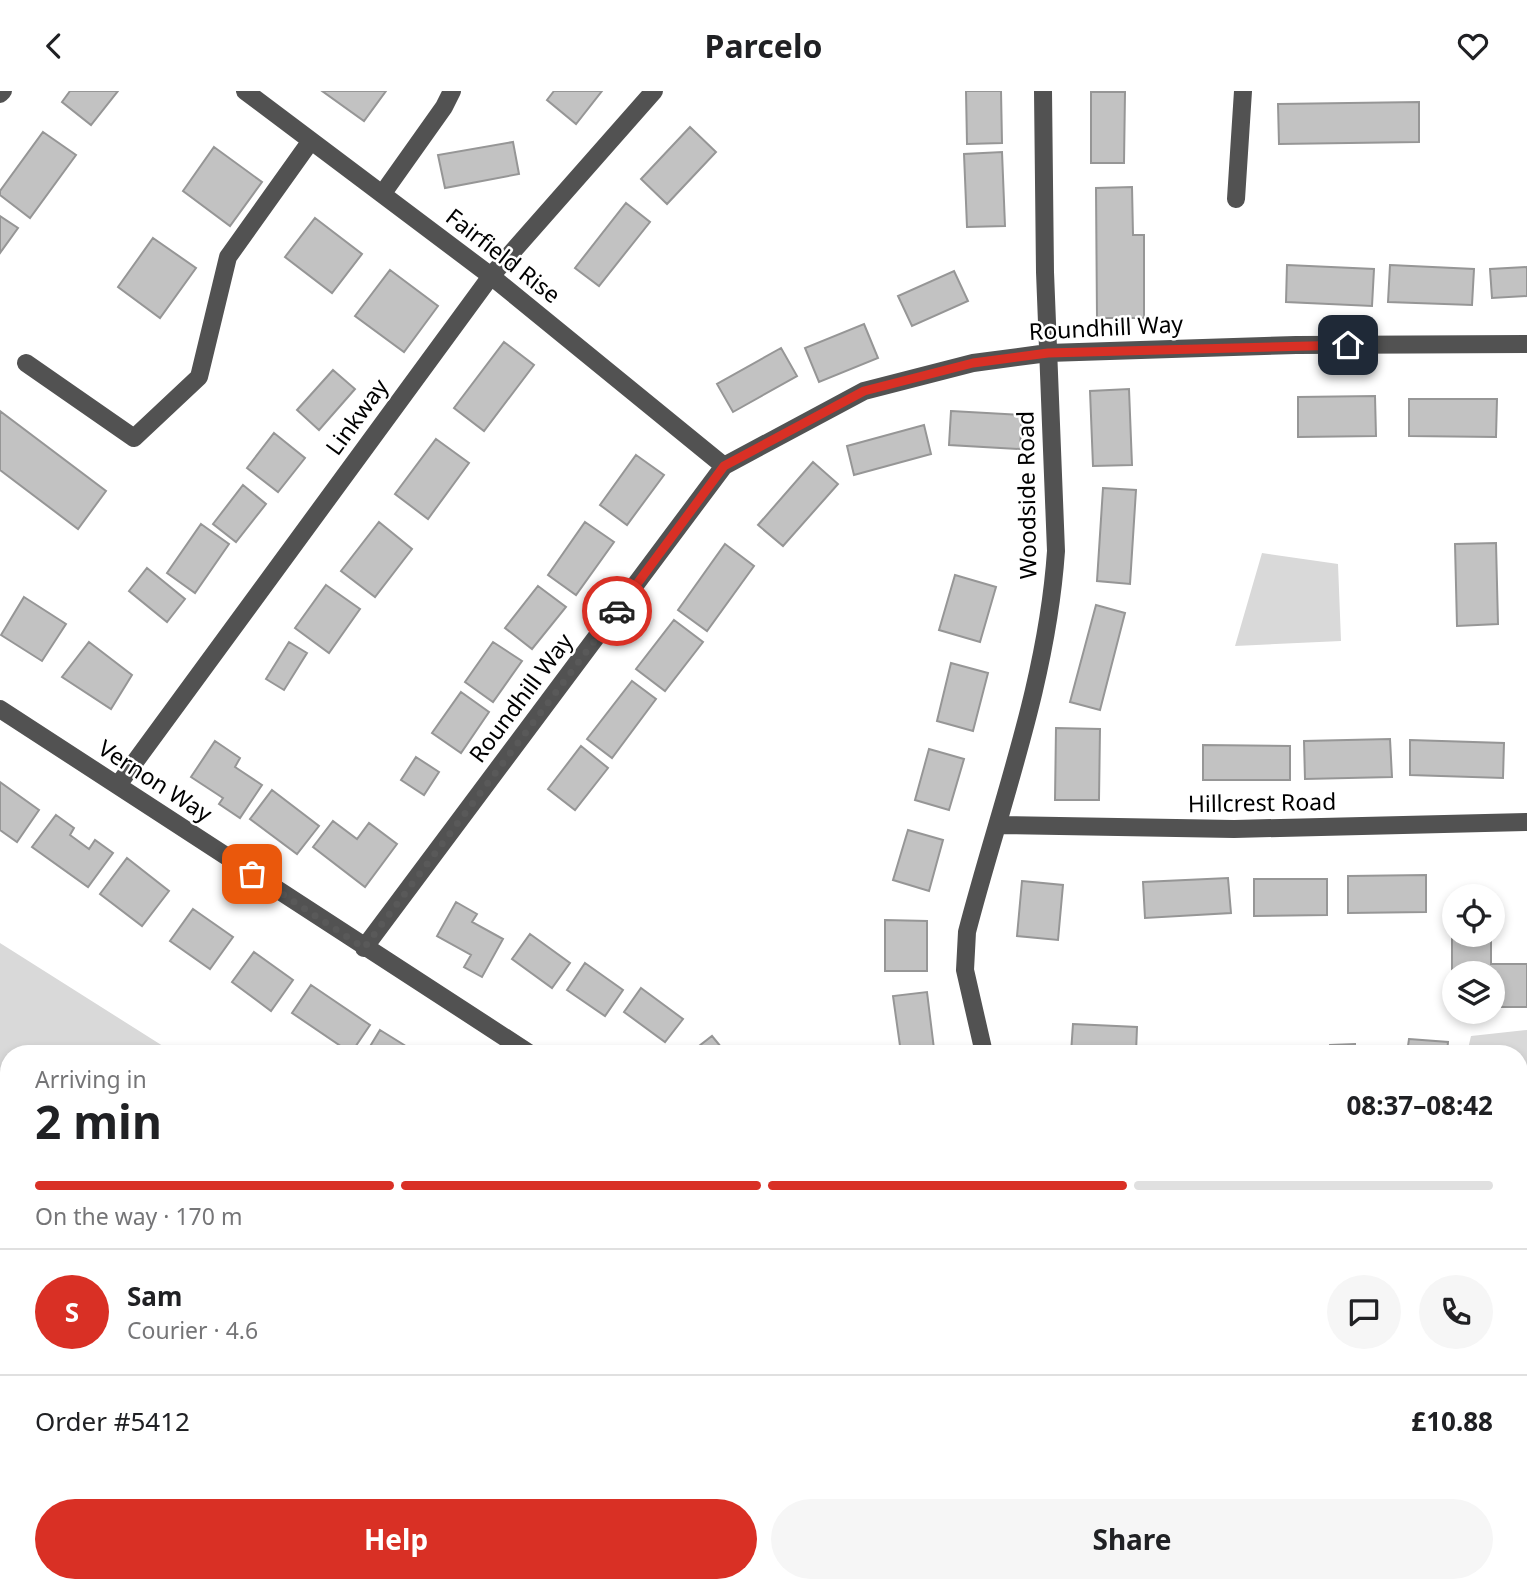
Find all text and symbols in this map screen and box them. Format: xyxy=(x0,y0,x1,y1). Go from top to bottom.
text: Parcelo xyxy=(705,24,822,67)
icon: back xyxy=(35,27,73,65)
icon: heart xyxy=(1454,27,1492,65)
street label: Fairfield Rise xyxy=(440,200,568,310)
street label: Roundhill Way xyxy=(1028,307,1184,347)
pin xyxy=(1318,315,1378,375)
icon: home xyxy=(1329,326,1367,364)
street label: Linkway xyxy=(318,372,395,461)
street label: Woodside Road xyxy=(1009,411,1043,579)
courier xyxy=(582,576,652,646)
icon: car xyxy=(598,592,636,630)
street label: Roundhill Way xyxy=(461,626,580,769)
street label: Vernon Way xyxy=(92,731,219,829)
street label: Hillcrest Road xyxy=(1187,785,1336,819)
pin xyxy=(222,844,282,904)
icon: bag xyxy=(233,855,271,893)
map controls xyxy=(1442,884,1505,1024)
button: locate xyxy=(1442,884,1505,947)
button: layers xyxy=(1442,961,1505,1024)
text: Arriving in xyxy=(35,1063,147,1095)
text: 08:37–08:42 xyxy=(1346,1087,1493,1123)
text: 2 min xyxy=(35,1090,162,1152)
text: On the way · 170 m xyxy=(35,1200,242,1232)
button: chat xyxy=(1327,1275,1401,1349)
button: phone xyxy=(1419,1275,1493,1349)
text: Sam xyxy=(127,1278,182,1314)
text: S xyxy=(65,1294,79,1330)
text: Courier · 4.6 xyxy=(127,1314,258,1346)
text: Order #5412 xyxy=(35,1403,190,1439)
text: £10.88 xyxy=(1411,1403,1493,1439)
button: Help xyxy=(35,1499,757,1579)
button: Share xyxy=(771,1499,1493,1579)

